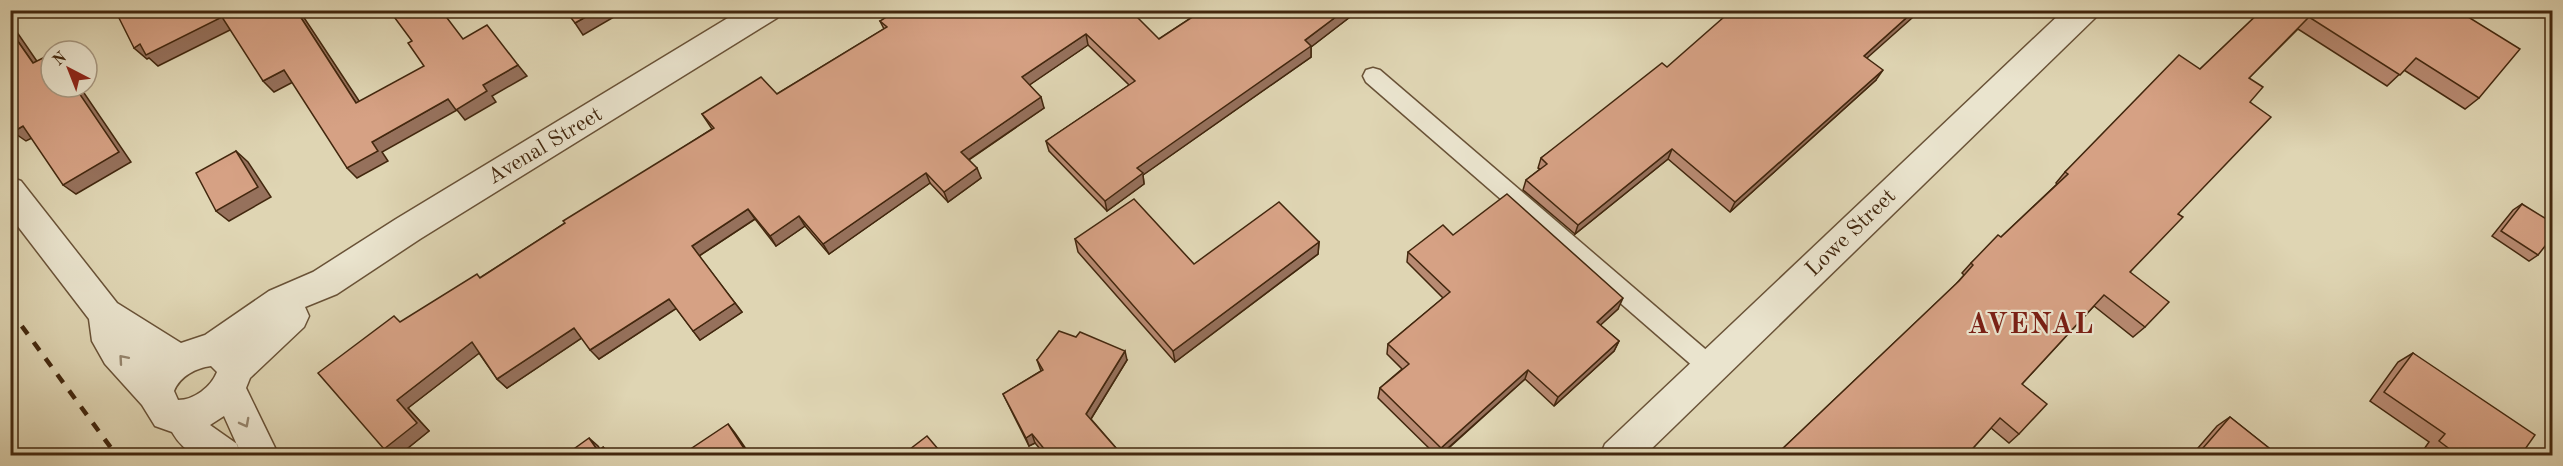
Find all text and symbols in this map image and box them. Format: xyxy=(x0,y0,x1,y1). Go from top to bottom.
north arrow xyxy=(39,39,99,99)
text: N xyxy=(50,49,71,69)
street label: Avenal Street xyxy=(484,103,606,189)
street label: Lowe Street xyxy=(1802,185,1900,281)
district label: AVENAL xyxy=(1968,312,2094,340)
one-way arrow xyxy=(119,356,130,366)
one-way arrow xyxy=(237,416,249,427)

